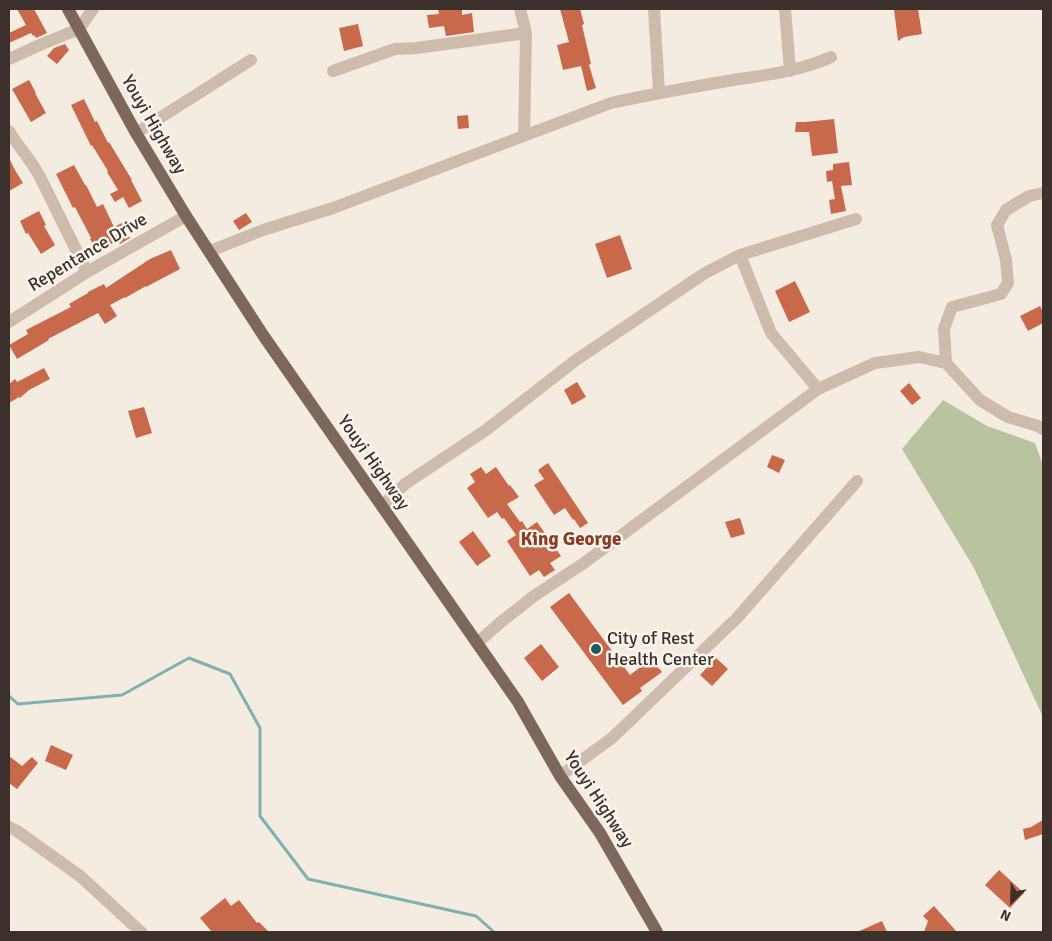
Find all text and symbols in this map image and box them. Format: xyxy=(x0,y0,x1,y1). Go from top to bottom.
street label: Youyi Highway xyxy=(116,72,190,178)
street label: Repentance Drive xyxy=(25,209,151,297)
street label: Youyi Highway xyxy=(332,411,414,515)
district label: King George xyxy=(521,529,621,551)
place label: City of Rest Health Center xyxy=(607,628,714,670)
marker: City of Rest Health Center xyxy=(589,642,603,656)
street label: Youyi Highway xyxy=(559,748,637,852)
north arrow xyxy=(987,876,1037,926)
text: N xyxy=(998,905,1014,925)

